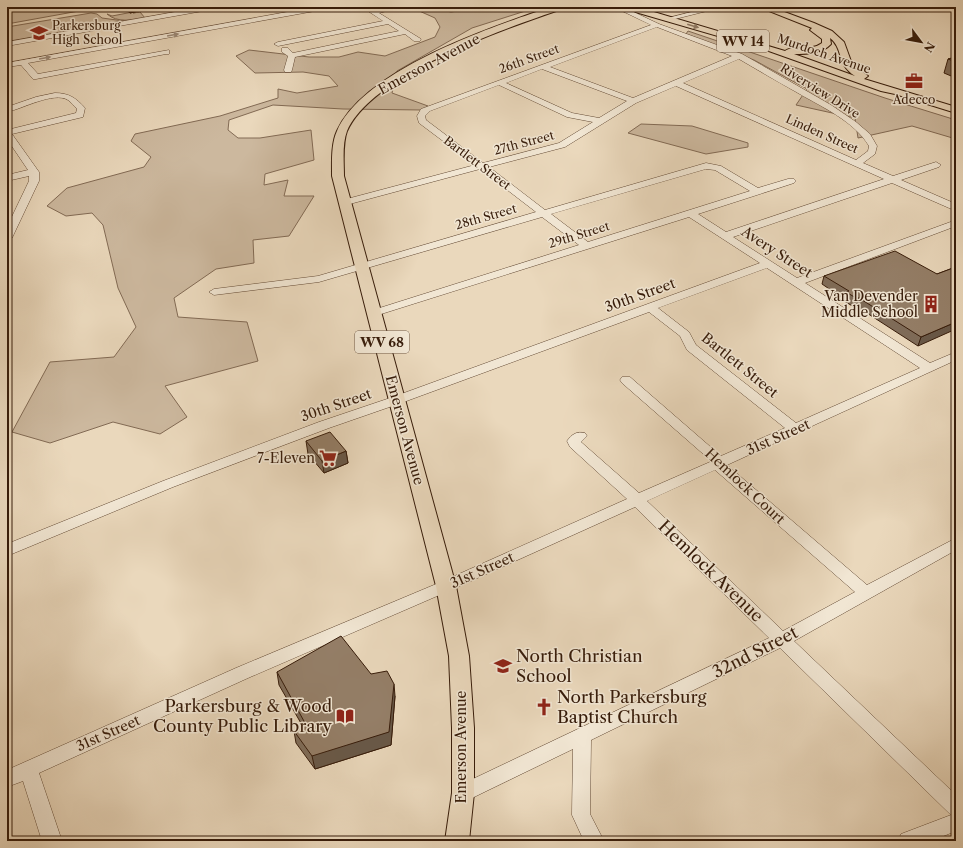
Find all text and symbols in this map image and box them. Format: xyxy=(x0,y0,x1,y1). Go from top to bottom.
place label: Parkersburg High School xyxy=(52,18,123,47)
north arrow xyxy=(901,22,941,62)
school or university icon: Parkersburg High School xyxy=(29,23,49,43)
one-way arrow xyxy=(687,23,699,29)
street label: Emerson Avenue xyxy=(375,30,483,98)
road number: WV 14 xyxy=(717,30,769,52)
street label: Murdoch Avenue xyxy=(775,30,873,77)
one-way arrow xyxy=(167,32,179,38)
street label: 26th Street xyxy=(497,40,562,76)
text: N xyxy=(921,40,938,55)
one-way arrow xyxy=(39,55,51,61)
street label: Riverview Drive xyxy=(778,60,863,121)
office icon: Adecco xyxy=(904,71,924,91)
place label: Adecco xyxy=(892,92,935,107)
street label: Linden Street xyxy=(784,111,861,157)
street label: 27th Street xyxy=(492,127,556,158)
street label: Bartlett Street xyxy=(441,133,514,193)
street label: 28th Street xyxy=(454,200,519,232)
street label: 29th Street xyxy=(547,218,612,251)
street label: Avery Street xyxy=(737,222,816,282)
street label: 30th Street xyxy=(602,274,678,316)
place label: Van Devender Middle School xyxy=(821,287,918,321)
building icon: Van Devender Middle School xyxy=(921,294,941,314)
street label: Bartlett Street xyxy=(698,329,782,401)
road number: WV 68 xyxy=(355,331,409,353)
street label: Emerson Avenue xyxy=(382,373,428,487)
street label: 30th Street xyxy=(298,384,374,426)
street label: 31st Street xyxy=(743,415,813,459)
street label: Hemlock Court xyxy=(701,444,789,528)
supermarket icon: 7-Eleven xyxy=(318,448,338,468)
place label: 7-Eleven xyxy=(257,449,315,467)
street label: Hemlock Avenue xyxy=(655,516,767,626)
street label: 31st Street xyxy=(447,548,517,592)
street label: 32nd Street xyxy=(709,622,801,682)
place label: North Christian School xyxy=(516,646,643,686)
school or university icon: North Christian School xyxy=(493,656,513,676)
place label: North Parkersburg Baptist Church xyxy=(557,687,708,727)
street label: Emerson Avenue xyxy=(452,690,470,803)
place label: Parkersburg & Wood County Public Library xyxy=(153,696,333,736)
church icon: North Parkersburg Baptist Church xyxy=(534,697,554,717)
library icon: Parkersburg & Wood County Public Library xyxy=(335,706,355,726)
street label: 31st Street xyxy=(73,711,143,755)

